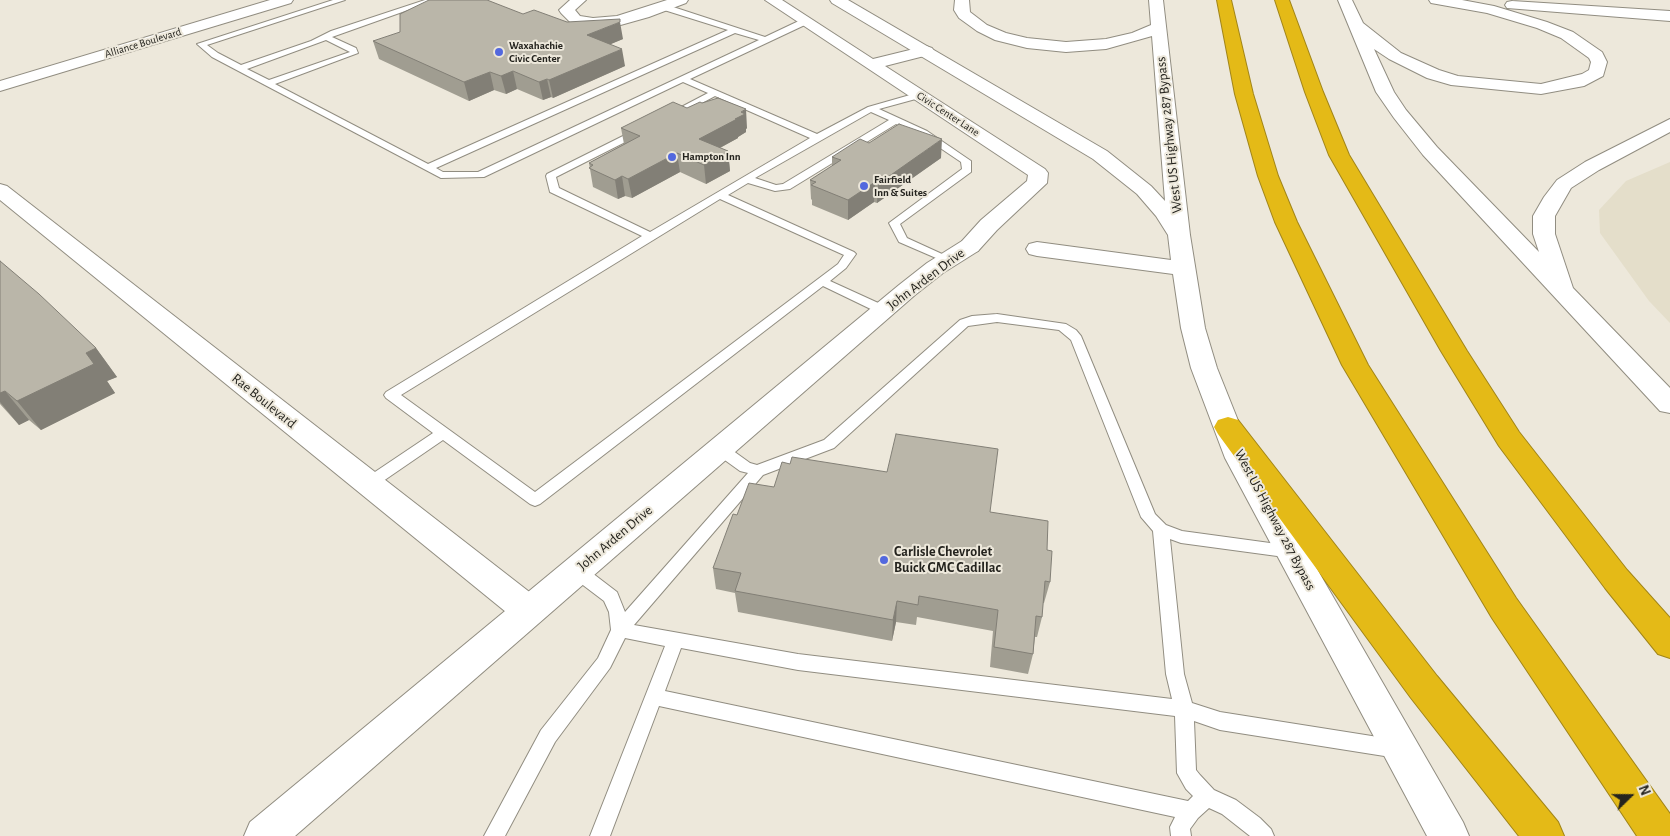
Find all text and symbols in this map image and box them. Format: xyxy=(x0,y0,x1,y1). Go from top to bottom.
street label: Alliance Boulevard xyxy=(103,25,183,61)
place label: Waxahachie Civic Center xyxy=(509,39,563,65)
marker: Waxahachie Civic Center xyxy=(493,46,505,58)
street label: West US Highway 287 Bypass xyxy=(1152,56,1186,214)
street label: Civic Center Lane xyxy=(914,89,982,139)
place label: Hampton Inn xyxy=(682,150,741,164)
marker: Hampton Inn xyxy=(666,151,678,163)
place label: Fairfield Inn & Suites xyxy=(874,173,927,199)
marker: Fairfield Inn & Suites xyxy=(858,180,870,192)
street label: John Arden Drive xyxy=(884,244,968,314)
street label: Rae Boulevard xyxy=(228,370,300,432)
street label: West US Highway 287 Bypass xyxy=(1231,447,1319,593)
street label: John Arden Drive xyxy=(574,502,656,574)
place label: Carlisle Chevrolet Buick GMC Cadillac xyxy=(894,544,1001,576)
marker: Carlisle Chevrolet Buick GMC Cadillac xyxy=(878,554,890,566)
north arrow xyxy=(1605,771,1655,821)
text: N xyxy=(1636,783,1652,798)

